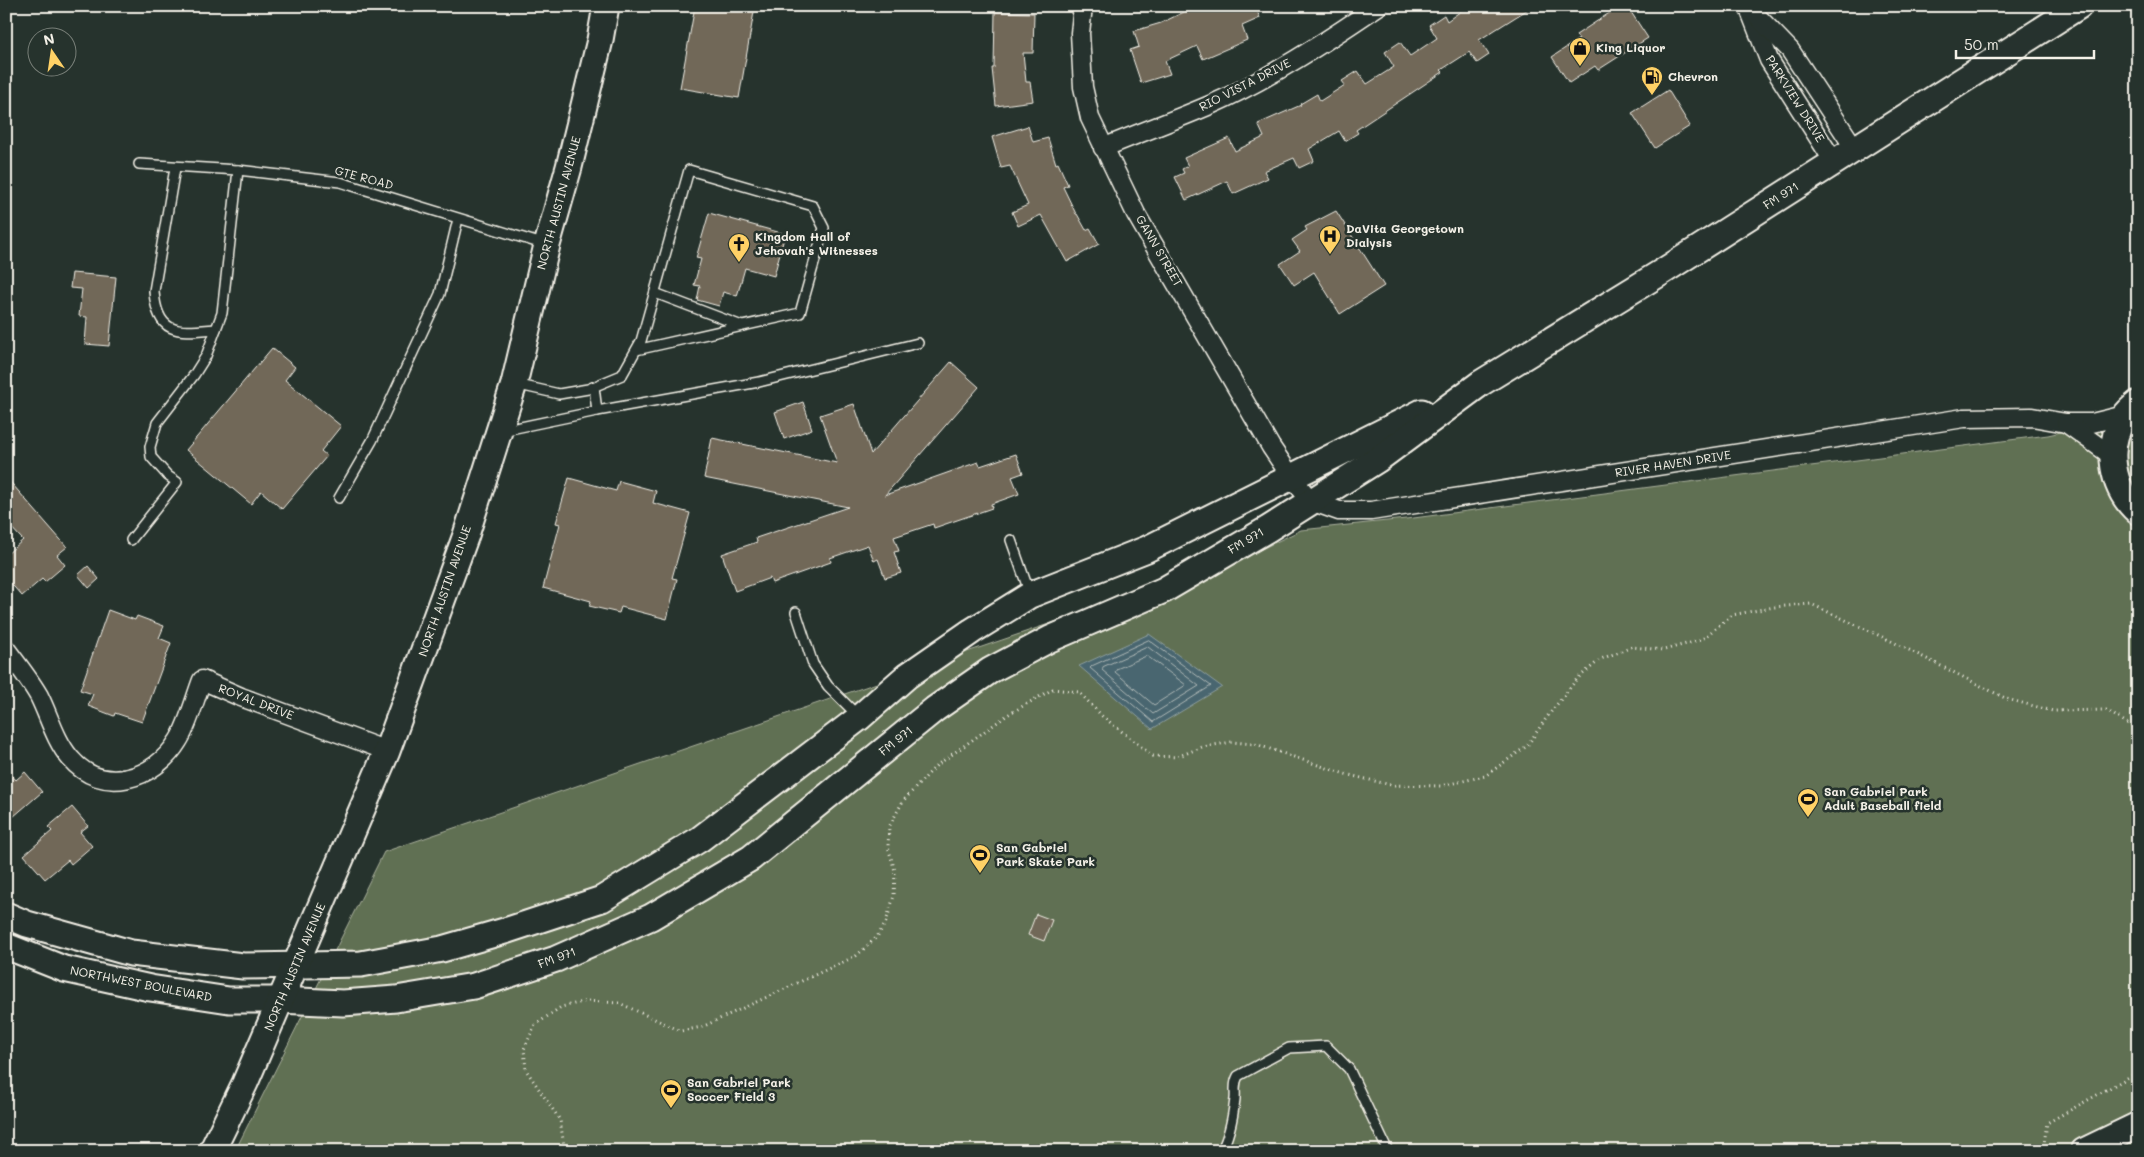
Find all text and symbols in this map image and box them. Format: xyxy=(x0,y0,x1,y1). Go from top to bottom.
north arrow xyxy=(28,28,78,78)
text: N xyxy=(42,28,56,49)
scale bar xyxy=(1956,28,2094,60)
text: 50 m xyxy=(1964,34,1999,54)
shop icon: King Liquor xyxy=(1568,36,1592,67)
place label: King Liquor xyxy=(1596,39,1665,55)
street label: PARKVIEW DRIVE xyxy=(1763,52,1829,145)
street label: RIO VISTA DRIVE xyxy=(1196,54,1293,114)
fuel station icon: Chevron xyxy=(1640,65,1664,96)
place label: Chevron xyxy=(1668,68,1718,84)
street label: NORTH AUSTIN AVENUE xyxy=(532,134,584,271)
street label: GTE ROAD xyxy=(333,162,395,193)
street label: FM 971 xyxy=(1760,178,1801,213)
street label: GANN STREET xyxy=(1133,212,1187,290)
place label: DaVita Georgetown Dialysis xyxy=(1346,220,1464,250)
hospital icon: DaVita Georgetown Dialysis xyxy=(1318,224,1342,255)
place label: Kingdom Hall of Jehovah's Witnesses xyxy=(755,228,878,258)
church icon: Kingdom Hall of Jehovah's Witnesses xyxy=(727,232,751,263)
street label: RIVER HAVEN DRIVE xyxy=(1614,446,1732,480)
street label: NORTH AUSTIN AVENUE xyxy=(414,523,474,658)
street label: FM 971 xyxy=(1225,523,1266,557)
street label: ROYAL DRIVE xyxy=(216,679,296,723)
street label: FM 971 xyxy=(875,722,916,759)
place label: San Gabriel Park Adult Baseball field xyxy=(1824,783,1942,813)
sports icon: San Gabriel Park Adult Baseball field xyxy=(1796,787,1820,818)
place label: San Gabriel Park Skate Park xyxy=(996,839,1095,869)
sports icon: San Gabriel Park Skate Park xyxy=(968,843,992,874)
street label: NORTH AUSTIN AVENUE xyxy=(260,900,328,1033)
street label: FM 971 xyxy=(535,943,578,972)
street label: NORTHWEST BOULEVARD xyxy=(69,961,214,1005)
place label: San Gabriel Park Soccer Field 3 xyxy=(687,1074,791,1104)
sports icon: San Gabriel Park Soccer Field 3 xyxy=(659,1078,683,1109)

